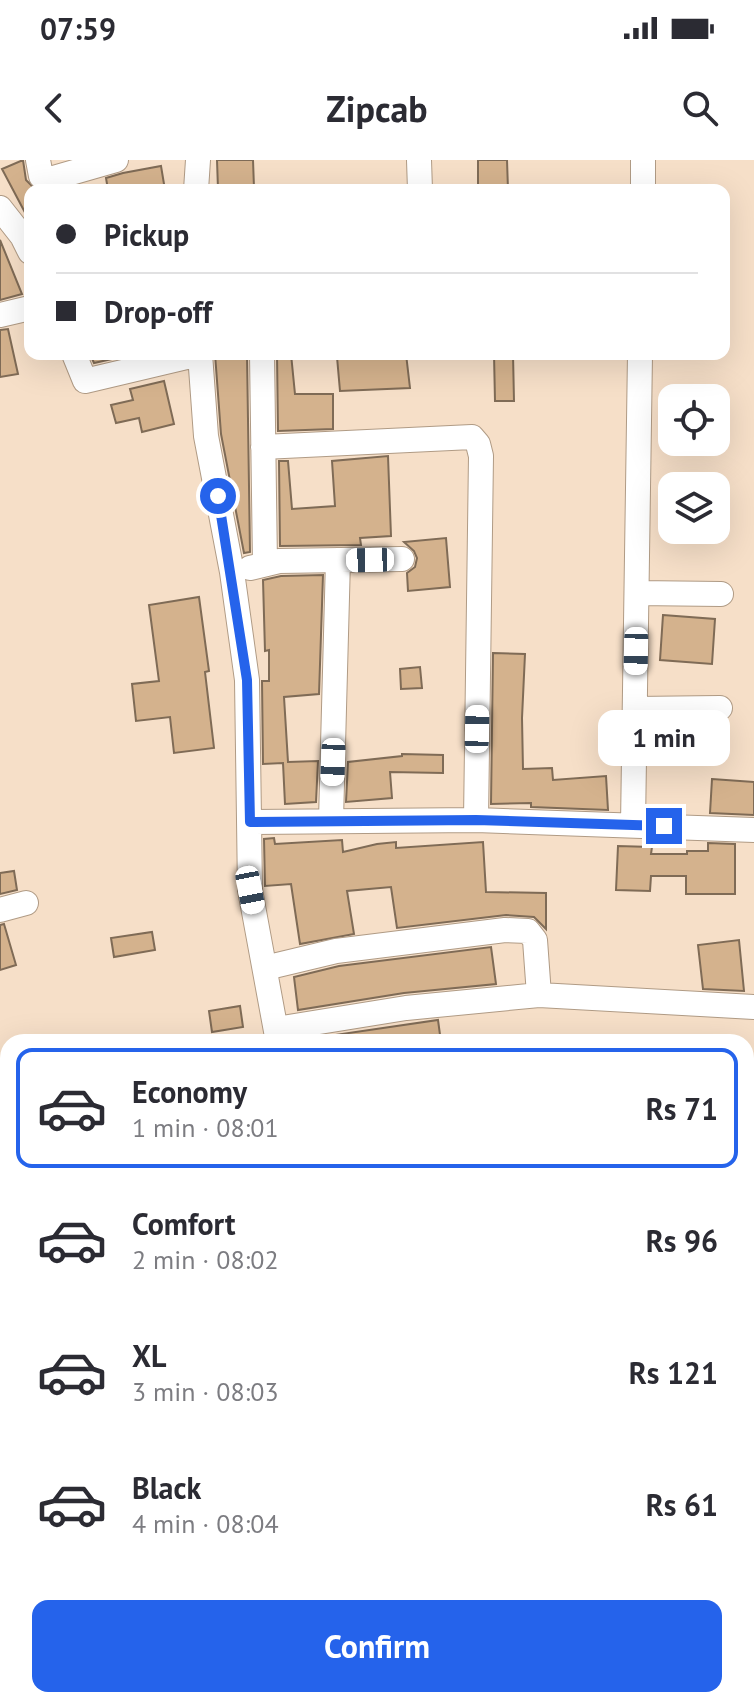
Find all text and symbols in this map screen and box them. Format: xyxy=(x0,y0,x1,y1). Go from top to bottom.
text: 07:59 xyxy=(40,9,116,48)
text: Zipcab xyxy=(326,85,428,132)
icon: back xyxy=(32,86,76,130)
icon: search xyxy=(678,86,722,130)
text: Pickup xyxy=(104,215,189,254)
text: Drop-off xyxy=(104,292,212,331)
map controls xyxy=(658,384,730,544)
button: locate xyxy=(658,384,730,456)
button: layers xyxy=(658,472,730,544)
route start xyxy=(200,478,236,514)
car xyxy=(346,548,394,572)
car xyxy=(624,627,648,675)
car xyxy=(465,705,489,753)
callout: 1 min xyxy=(598,710,730,766)
text: 1 min xyxy=(632,721,696,754)
car xyxy=(320,738,346,786)
route end xyxy=(646,808,682,844)
car xyxy=(234,864,266,916)
icon: car xyxy=(36,1072,108,1144)
text: Economy xyxy=(132,1072,247,1111)
text: Rs 71 xyxy=(646,1089,718,1128)
text: 1 min · 08:01 xyxy=(132,1111,279,1144)
icon: car xyxy=(36,1204,108,1276)
text: Comfort xyxy=(132,1204,235,1243)
text: Rs 96 xyxy=(646,1221,718,1260)
text: 2 min · 08:02 xyxy=(132,1243,279,1276)
icon: car xyxy=(36,1336,108,1408)
text: XL xyxy=(132,1336,166,1375)
text: Rs 121 xyxy=(629,1353,718,1392)
text: 3 min · 08:03 xyxy=(132,1375,279,1408)
icon: car xyxy=(36,1468,108,1540)
text: Black xyxy=(132,1468,201,1507)
text: Rs 61 xyxy=(646,1485,718,1524)
text: 4 min · 08:04 xyxy=(132,1507,279,1540)
button: Confirm xyxy=(32,1600,722,1692)

